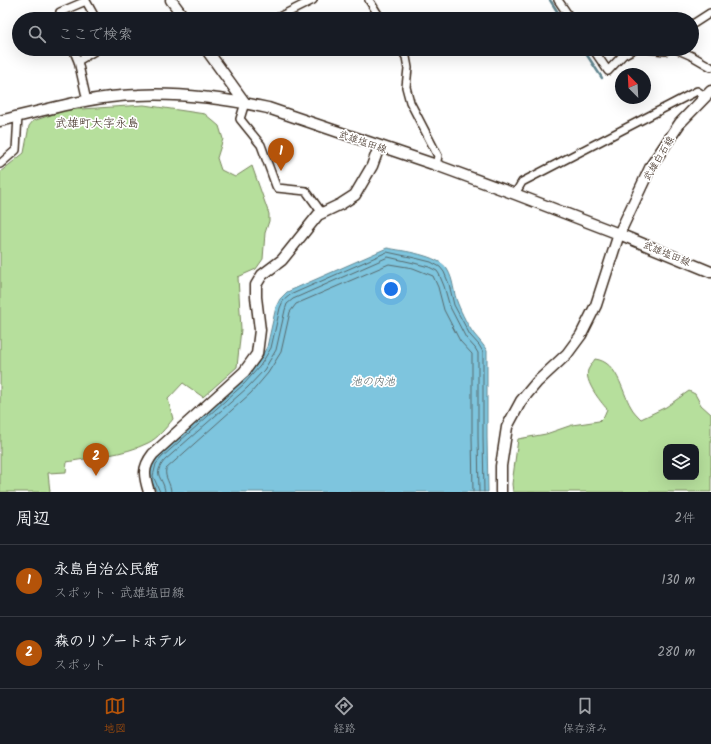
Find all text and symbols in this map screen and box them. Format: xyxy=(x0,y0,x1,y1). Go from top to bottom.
search box xyxy=(12,12,699,56)
icon: search xyxy=(26,23,48,45)
text: ここで検索 xyxy=(58,23,133,47)
north arrow xyxy=(615,68,651,104)
district label: 武雄町大字永島 xyxy=(55,114,139,133)
street label: 武雄塩田線 xyxy=(336,126,389,158)
street label: 武雄白石線 xyxy=(639,133,679,184)
pin: 1 xyxy=(268,138,294,171)
street label: 武雄塩田線 xyxy=(640,237,693,271)
your location xyxy=(381,279,401,299)
water label: 池の内池 xyxy=(351,373,396,391)
pin: 2 xyxy=(83,443,109,476)
map controls xyxy=(663,444,699,480)
button: layers xyxy=(663,444,699,480)
text: 周辺 xyxy=(16,506,50,533)
text: 2件 xyxy=(674,508,695,529)
text: 永島自治公民館 xyxy=(54,558,159,582)
text: 1 xyxy=(27,570,31,591)
text: 130 m xyxy=(661,570,695,591)
text: スポット · 武雄塩田線 xyxy=(54,583,185,604)
text: 森のリゾートホテル xyxy=(54,630,187,654)
text: 2 xyxy=(25,642,33,663)
text: 280 m xyxy=(658,642,695,663)
text: スポット xyxy=(54,655,106,676)
tab: 地図 xyxy=(104,695,126,738)
tab: 経路 xyxy=(333,695,355,738)
tab: 保存済み xyxy=(563,695,607,738)

